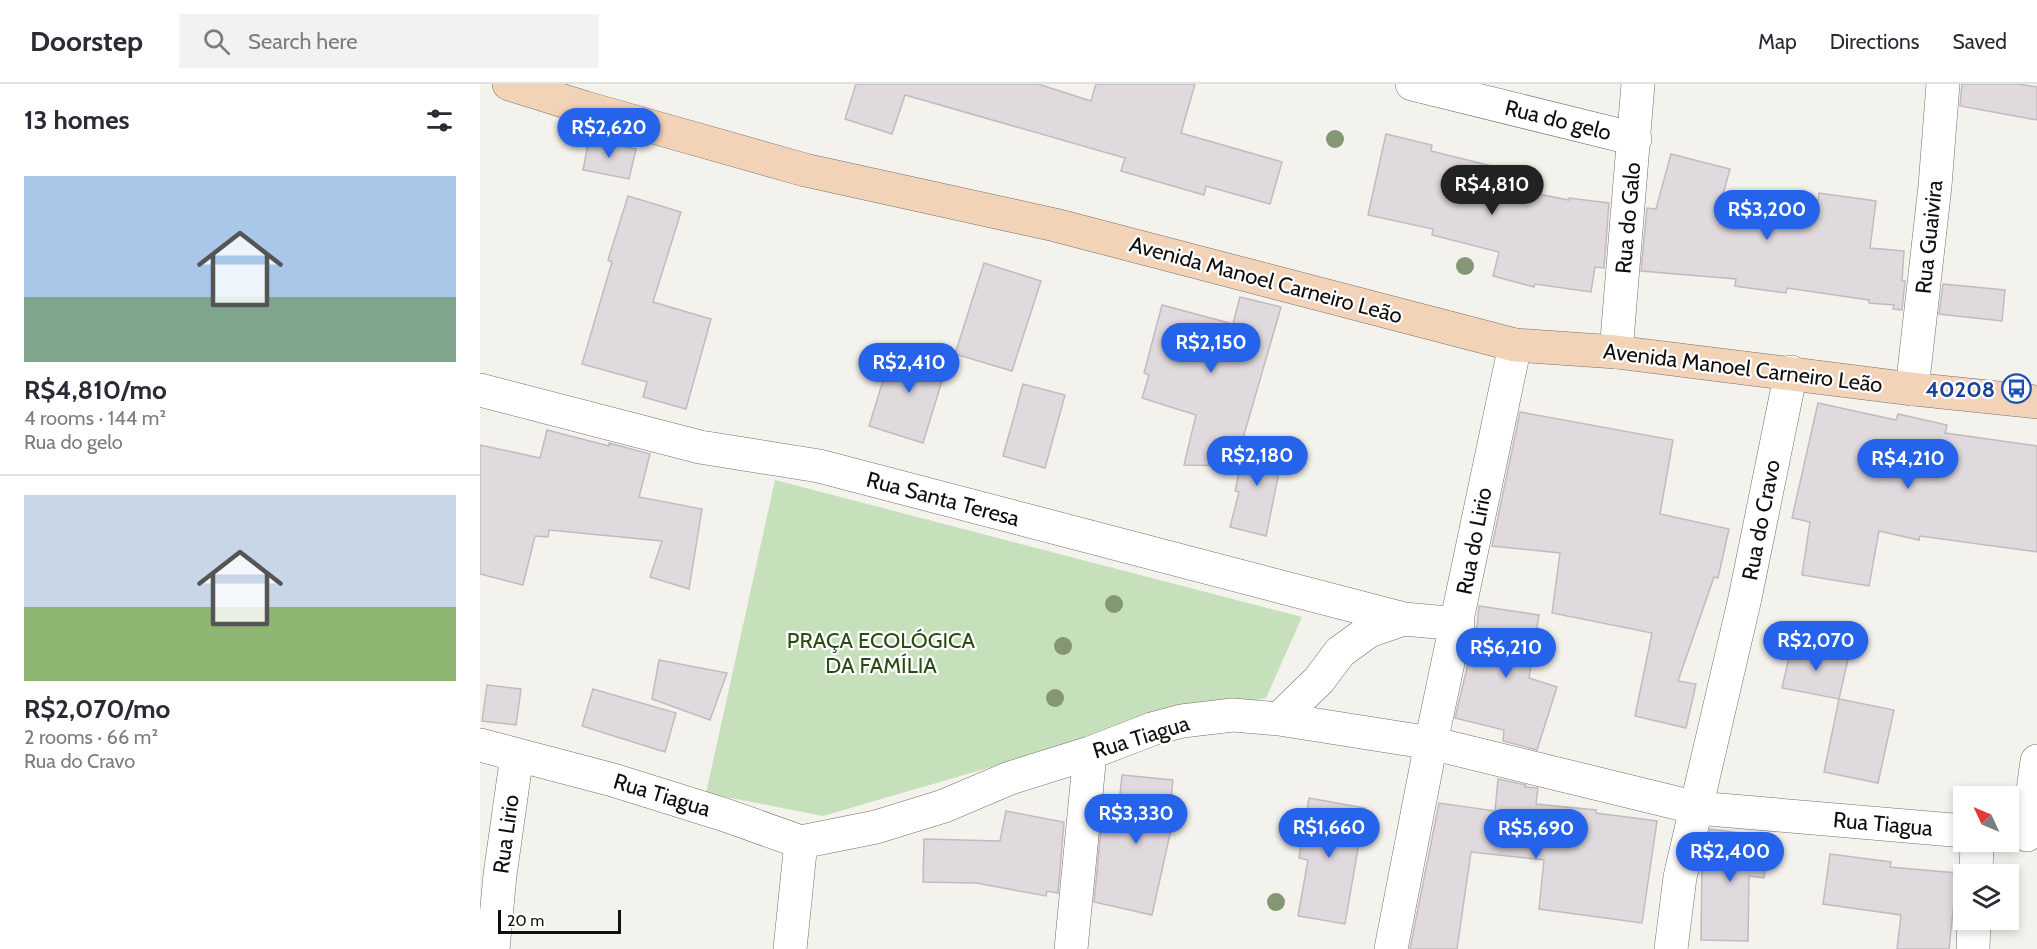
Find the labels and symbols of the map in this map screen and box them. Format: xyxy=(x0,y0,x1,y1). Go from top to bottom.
street label: Rua do gelo xyxy=(1502,94,1614,146)
pin: R$2,620 xyxy=(554,108,664,159)
street label: Rua do Galo xyxy=(1610,161,1646,275)
pin: R$4,810 xyxy=(1437,165,1547,216)
street label: Rua Guaivira xyxy=(1910,178,1948,295)
pin: R$3,200 xyxy=(1712,190,1822,241)
street label: Avenida Manoel Carneiro Leão xyxy=(1127,231,1405,329)
pin: R$2,150 xyxy=(1156,323,1266,374)
street label: Avenida Manoel Carneiro Leão xyxy=(1602,337,1884,399)
pin: R$2,410 xyxy=(854,343,964,394)
bus stop icon: 40208 xyxy=(2000,373,2032,405)
place label: 40208 xyxy=(1925,376,1995,403)
pin: R$2,180 xyxy=(1202,436,1312,487)
pin: R$4,210 xyxy=(1853,439,1963,490)
street label: Rua do Cravo xyxy=(1736,457,1786,583)
street label: Rua Santa Teresa xyxy=(864,466,1023,533)
street label: Rua do Lirio xyxy=(1450,485,1498,597)
pin: R$2,070 xyxy=(1761,621,1871,672)
park label: PRAÇA ECOLÓGICA DA FAMÍLIA xyxy=(787,627,976,679)
pin: R$6,210 xyxy=(1451,628,1561,679)
street label: Rua Tiagua xyxy=(1089,709,1193,765)
street label: Rua Tiagua xyxy=(610,767,714,823)
north arrow xyxy=(1953,786,2019,852)
street label: Rua Lirio xyxy=(487,793,525,875)
pin: R$3,330 xyxy=(1081,794,1191,845)
street label: Rua Tiagua xyxy=(1832,806,1934,842)
pin: R$1,660 xyxy=(1274,808,1384,859)
pin: R$5,690 xyxy=(1481,809,1591,860)
pin: R$2,400 xyxy=(1675,832,1785,883)
scale bar xyxy=(498,907,621,934)

